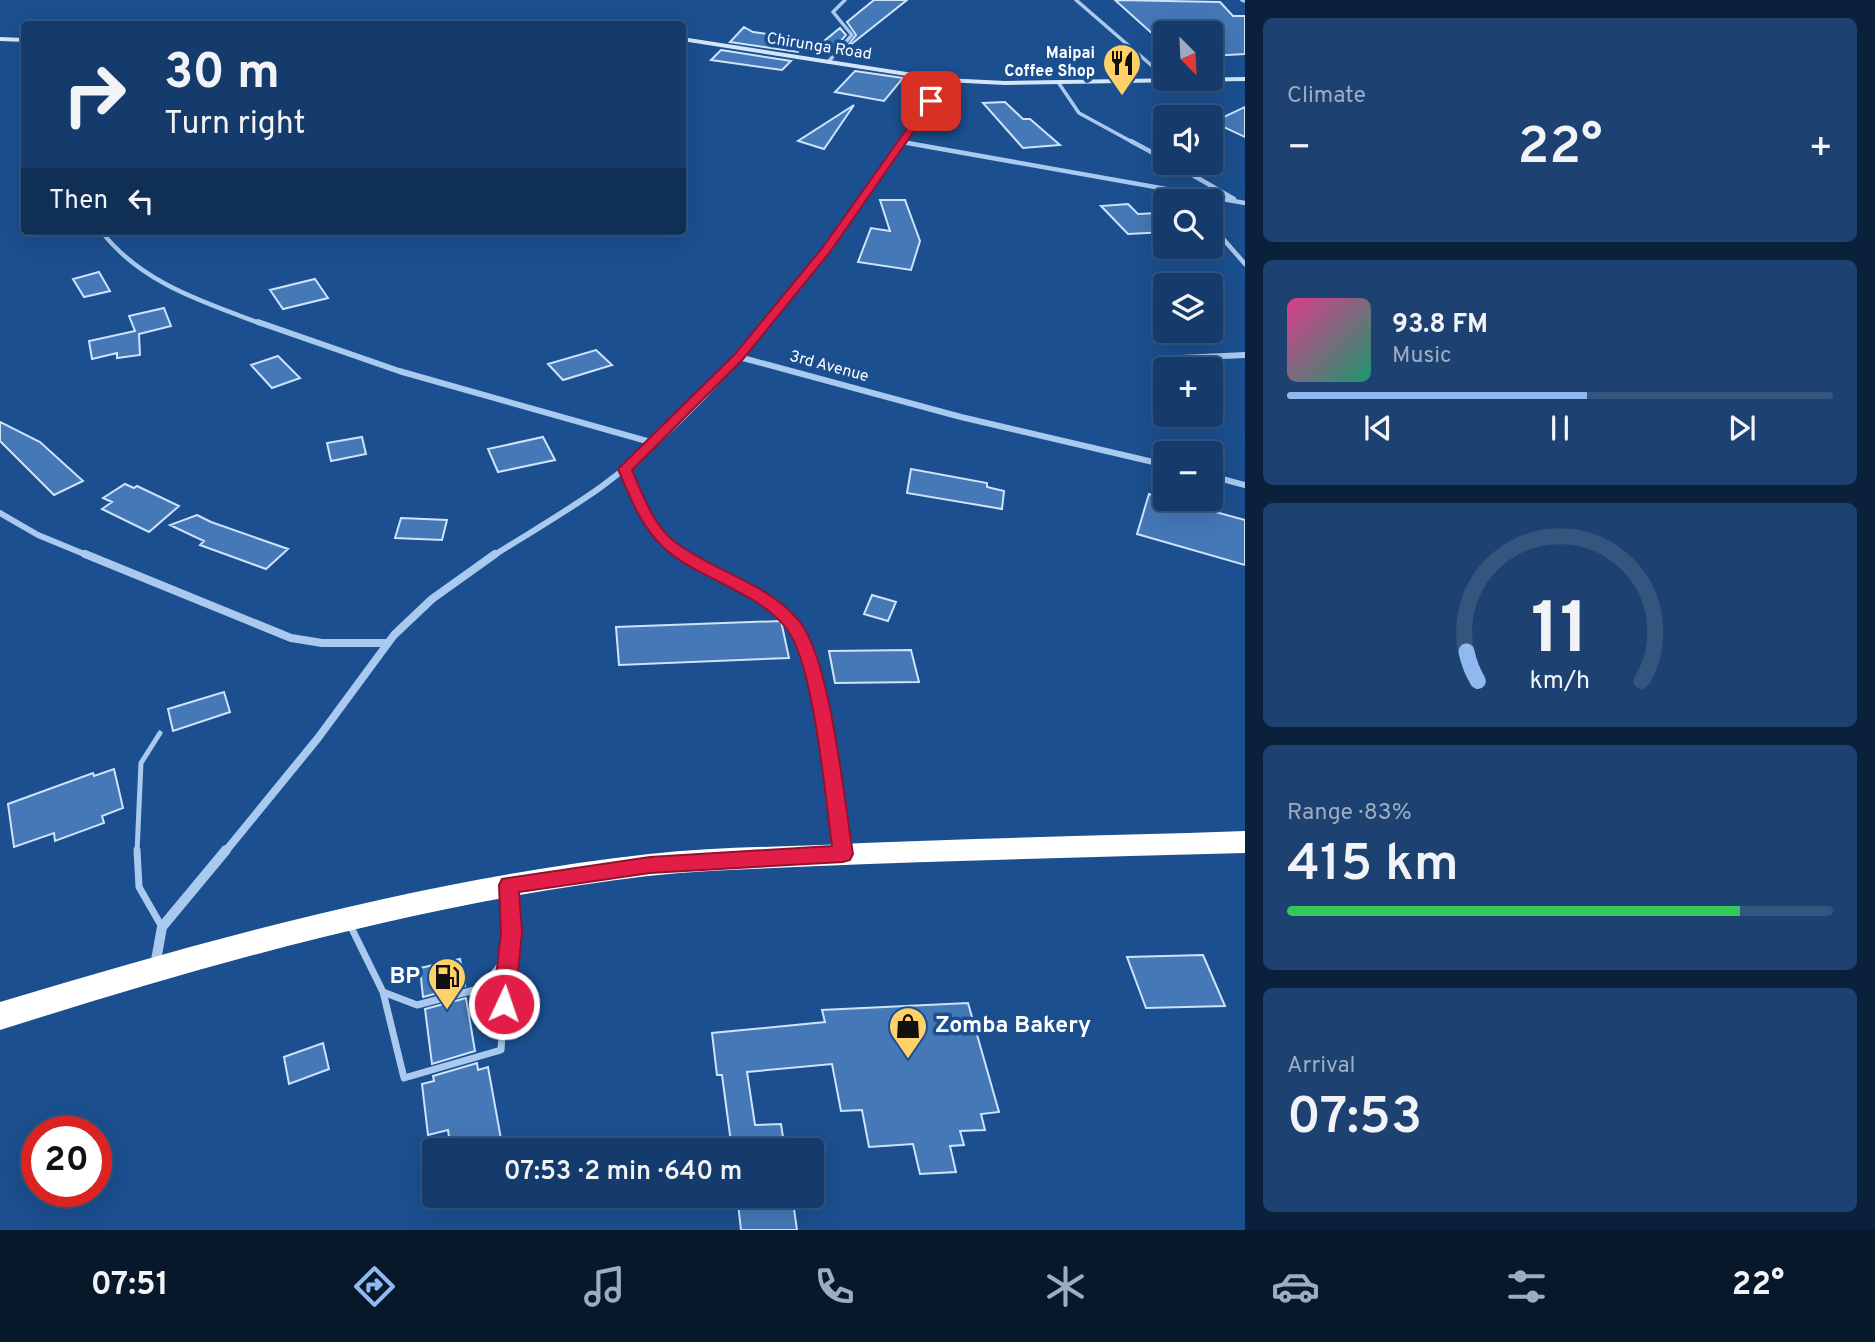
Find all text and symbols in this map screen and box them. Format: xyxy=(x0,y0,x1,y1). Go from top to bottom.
north arrow xyxy=(1153,21,1223,91)
map controls xyxy=(1153,21,1223,511)
street label: Chirunga Road xyxy=(765,29,873,65)
restaurant icon: Maipai Coffee Shop xyxy=(1101,42,1143,97)
text: 30 m xyxy=(164,44,280,106)
place label: Maipai Coffee Shop xyxy=(1004,44,1095,82)
icon: right xyxy=(49,49,140,140)
pin xyxy=(901,71,961,131)
icon: arrive xyxy=(912,82,950,120)
text: Climate xyxy=(1287,82,1366,111)
text: Turn right xyxy=(164,105,306,145)
button: sound xyxy=(1153,105,1223,175)
text: 22° xyxy=(1517,116,1603,182)
text: − xyxy=(1287,125,1312,174)
text: + xyxy=(1808,125,1833,174)
icon: left xyxy=(122,182,160,220)
text: Then xyxy=(49,185,108,218)
button: search xyxy=(1153,189,1223,259)
button: layers xyxy=(1153,273,1223,343)
text: 93.8 FM xyxy=(1392,309,1488,342)
text: Music xyxy=(1392,342,1452,371)
street label: 3rd Avenue xyxy=(787,347,871,387)
button: + xyxy=(1153,357,1223,427)
icon: previous xyxy=(1359,409,1397,447)
icon: pause xyxy=(1541,409,1579,447)
icon: next xyxy=(1723,409,1761,447)
button: − xyxy=(1153,441,1223,511)
text: 11 xyxy=(1531,587,1589,679)
text: km/h xyxy=(1530,666,1590,698)
text: Range · 83% xyxy=(1287,799,1412,828)
text: 415 km xyxy=(1287,833,1459,899)
fuel station icon: BP xyxy=(426,956,468,1011)
place label: BP xyxy=(390,963,420,992)
position arrow xyxy=(467,967,541,1041)
shop icon: Zomba Bakery xyxy=(887,1005,929,1060)
place label: Zomba Bakery xyxy=(935,1012,1091,1041)
text: Arrival xyxy=(1287,1052,1356,1081)
text: 07:53 xyxy=(1287,1086,1422,1152)
speed limit sign: 20 xyxy=(21,1116,112,1207)
text: 07:53 · 2 min · 640 m xyxy=(504,1156,742,1189)
icon: directions xyxy=(350,1262,399,1311)
icon: music xyxy=(580,1262,629,1311)
icon: phone xyxy=(810,1262,859,1311)
icon: climate xyxy=(1041,1262,1090,1311)
icon: car xyxy=(1271,1262,1320,1311)
icon: filters xyxy=(1502,1262,1551,1311)
text: 07:51 xyxy=(91,1266,168,1306)
text: 22° xyxy=(1732,1266,1784,1306)

